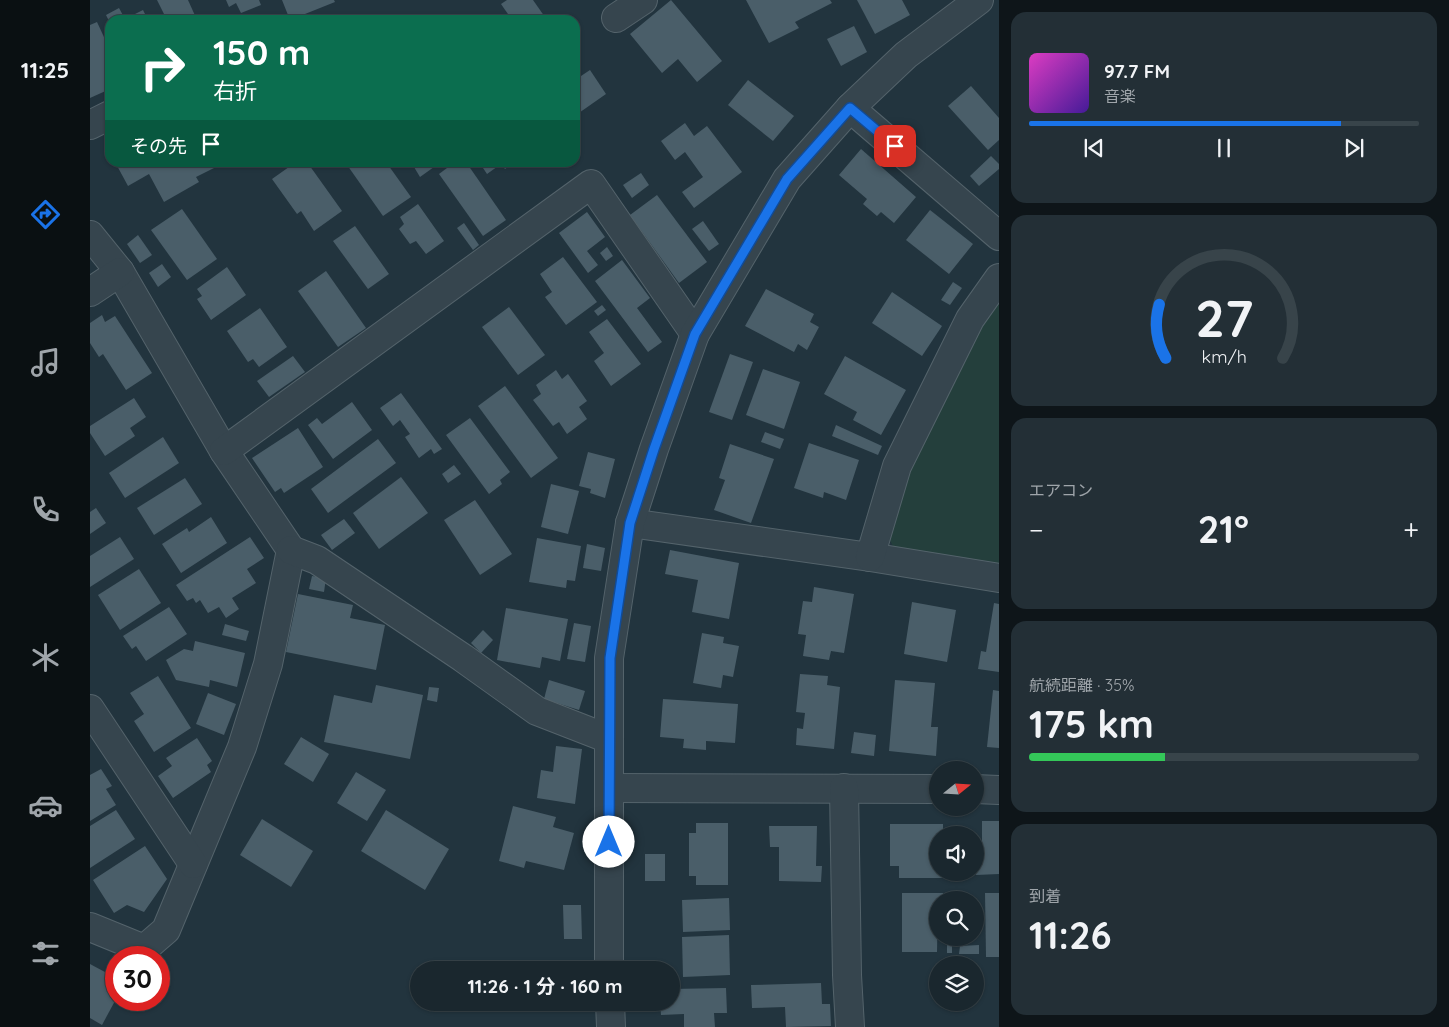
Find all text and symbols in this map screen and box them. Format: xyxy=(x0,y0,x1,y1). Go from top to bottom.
text: 150 m xyxy=(213,30,310,74)
icon: right xyxy=(130,35,195,100)
text: 11:25 xyxy=(21,56,69,84)
text: 97.7 FM xyxy=(1104,59,1170,83)
text: 右折 xyxy=(213,77,257,105)
text: 音楽 xyxy=(1104,86,1136,106)
pin xyxy=(874,125,916,167)
icon: arrive xyxy=(197,130,225,158)
icon: arrive xyxy=(881,132,909,160)
text: その先 xyxy=(130,134,187,158)
icon: previous xyxy=(1080,134,1108,162)
icon: pause xyxy=(1210,134,1238,162)
icon: next xyxy=(1340,134,1368,162)
icon: directions xyxy=(28,197,63,232)
text: 27 xyxy=(1195,285,1253,350)
icon: music xyxy=(28,345,63,380)
text: km/h xyxy=(1201,345,1247,367)
text: エアコン xyxy=(1029,480,1093,500)
icon: phone xyxy=(28,492,63,527)
text: 21° xyxy=(1198,505,1249,553)
text: − xyxy=(1029,512,1044,547)
text: + xyxy=(1403,512,1419,547)
icon: climate xyxy=(28,640,63,675)
text: 航続距離 · 35% xyxy=(1029,675,1134,695)
text: 175 km xyxy=(1029,700,1154,748)
north arrow xyxy=(929,761,984,816)
map controls xyxy=(929,761,984,1011)
icon: car xyxy=(28,788,63,823)
position arrow xyxy=(582,815,634,867)
button: sound xyxy=(929,826,984,881)
text: 到着 xyxy=(1029,886,1061,906)
button: search xyxy=(929,891,984,946)
text: 11:26 xyxy=(1029,911,1112,959)
icon: filters xyxy=(28,936,63,971)
speed limit sign: 30 xyxy=(105,946,170,1011)
button: layers xyxy=(929,956,984,1011)
text: 11:26 · 1 分 · 160 m xyxy=(467,974,623,998)

